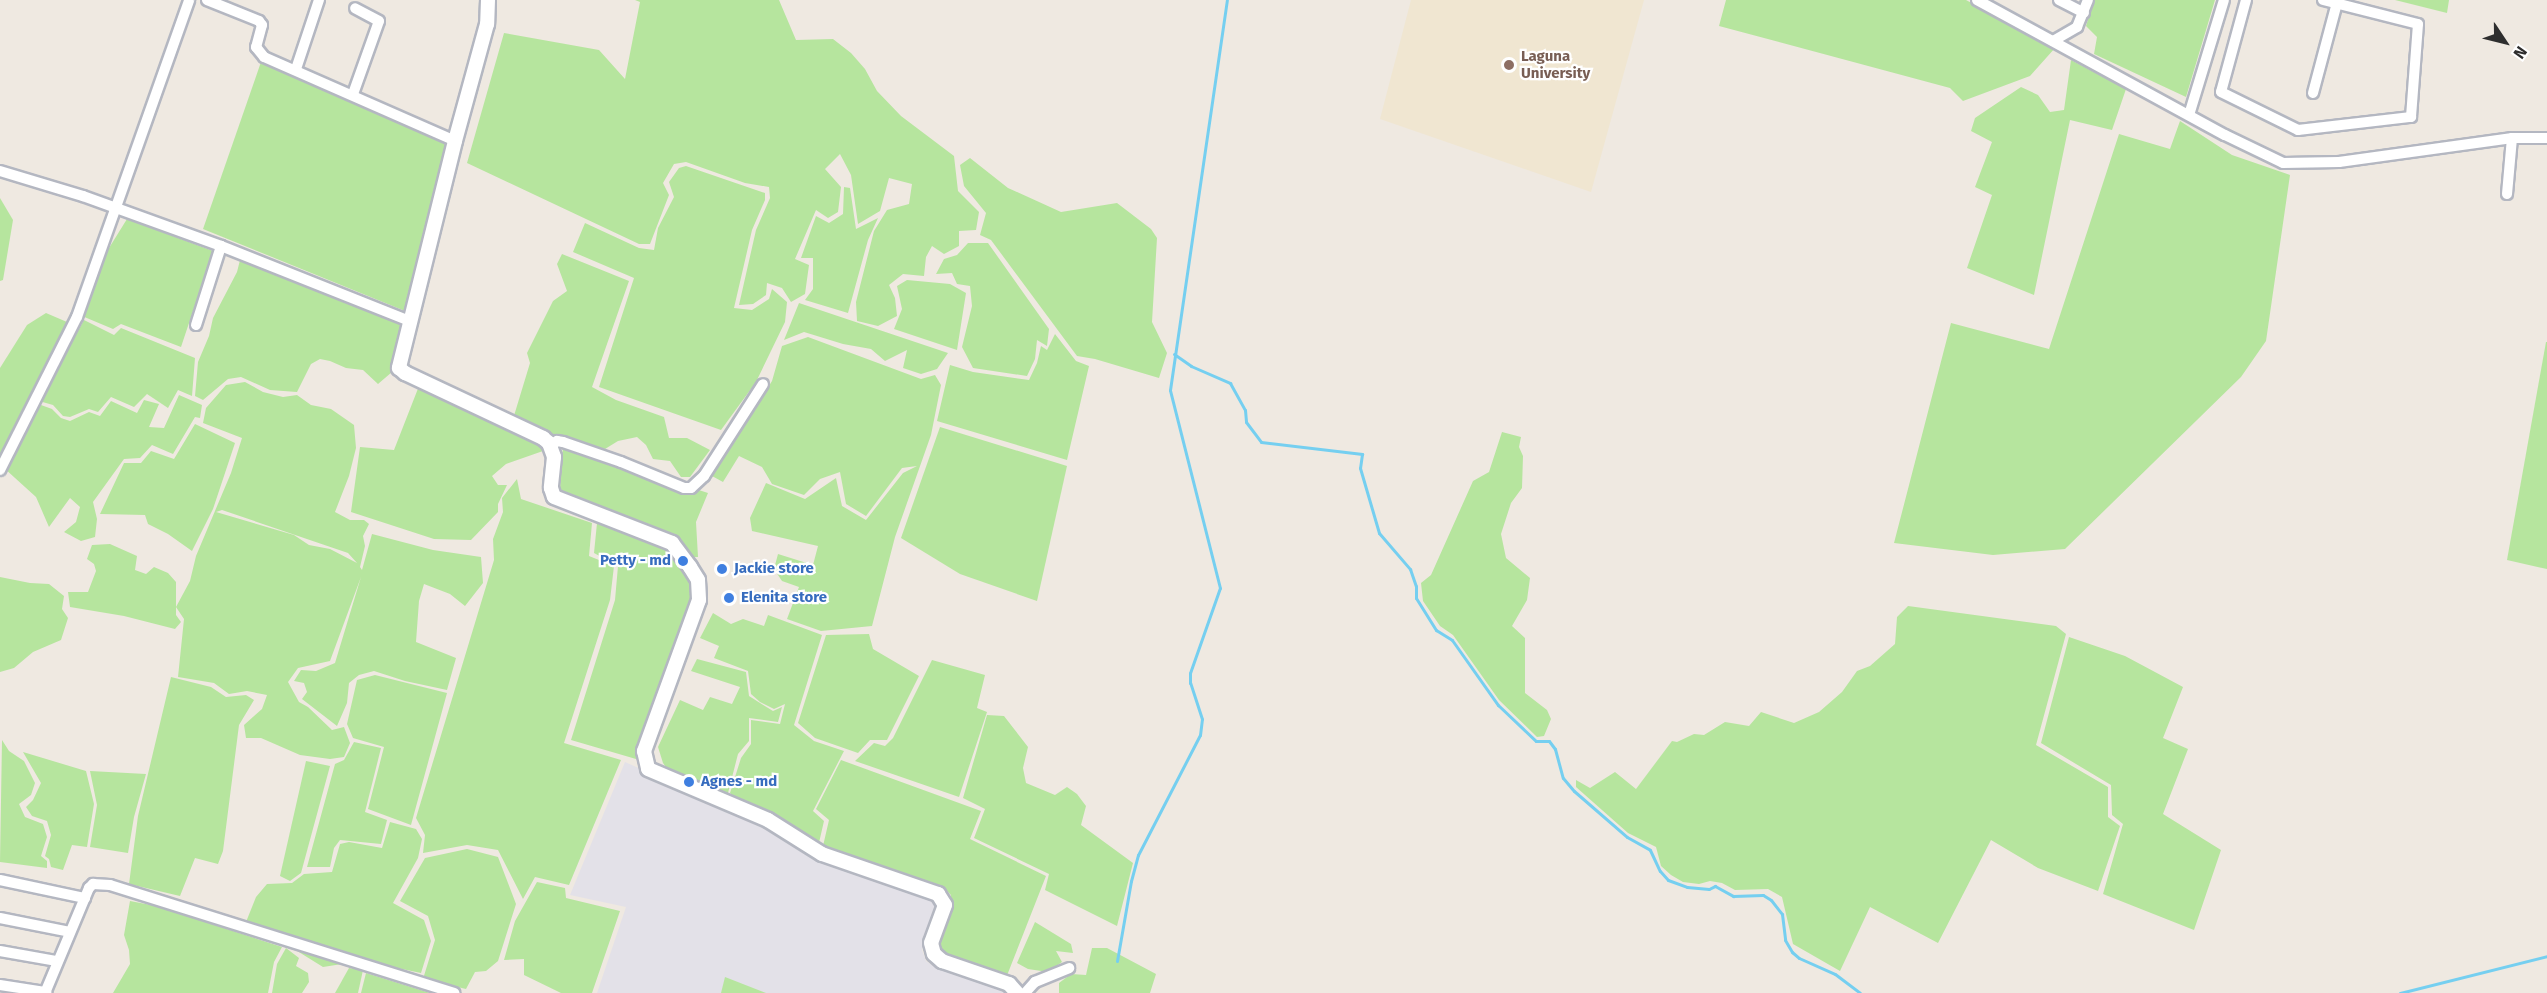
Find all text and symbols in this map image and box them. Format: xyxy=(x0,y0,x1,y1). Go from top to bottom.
north arrow xyxy=(2475,12,2535,72)
text: N xyxy=(2509,43,2531,62)
place label: Laguna University xyxy=(1521,47,1590,82)
marker: Laguna University xyxy=(1502,58,1516,72)
place label: Petty - md xyxy=(600,552,671,570)
marker: Petty - md xyxy=(676,554,690,568)
place label: Jackie store xyxy=(734,560,814,578)
marker: Jackie store xyxy=(715,562,729,576)
place label: Elenita store xyxy=(741,589,827,607)
marker: Elenita store xyxy=(722,591,736,605)
place label: Agnes - md xyxy=(701,773,777,791)
marker: Agnes - md xyxy=(682,775,696,789)

